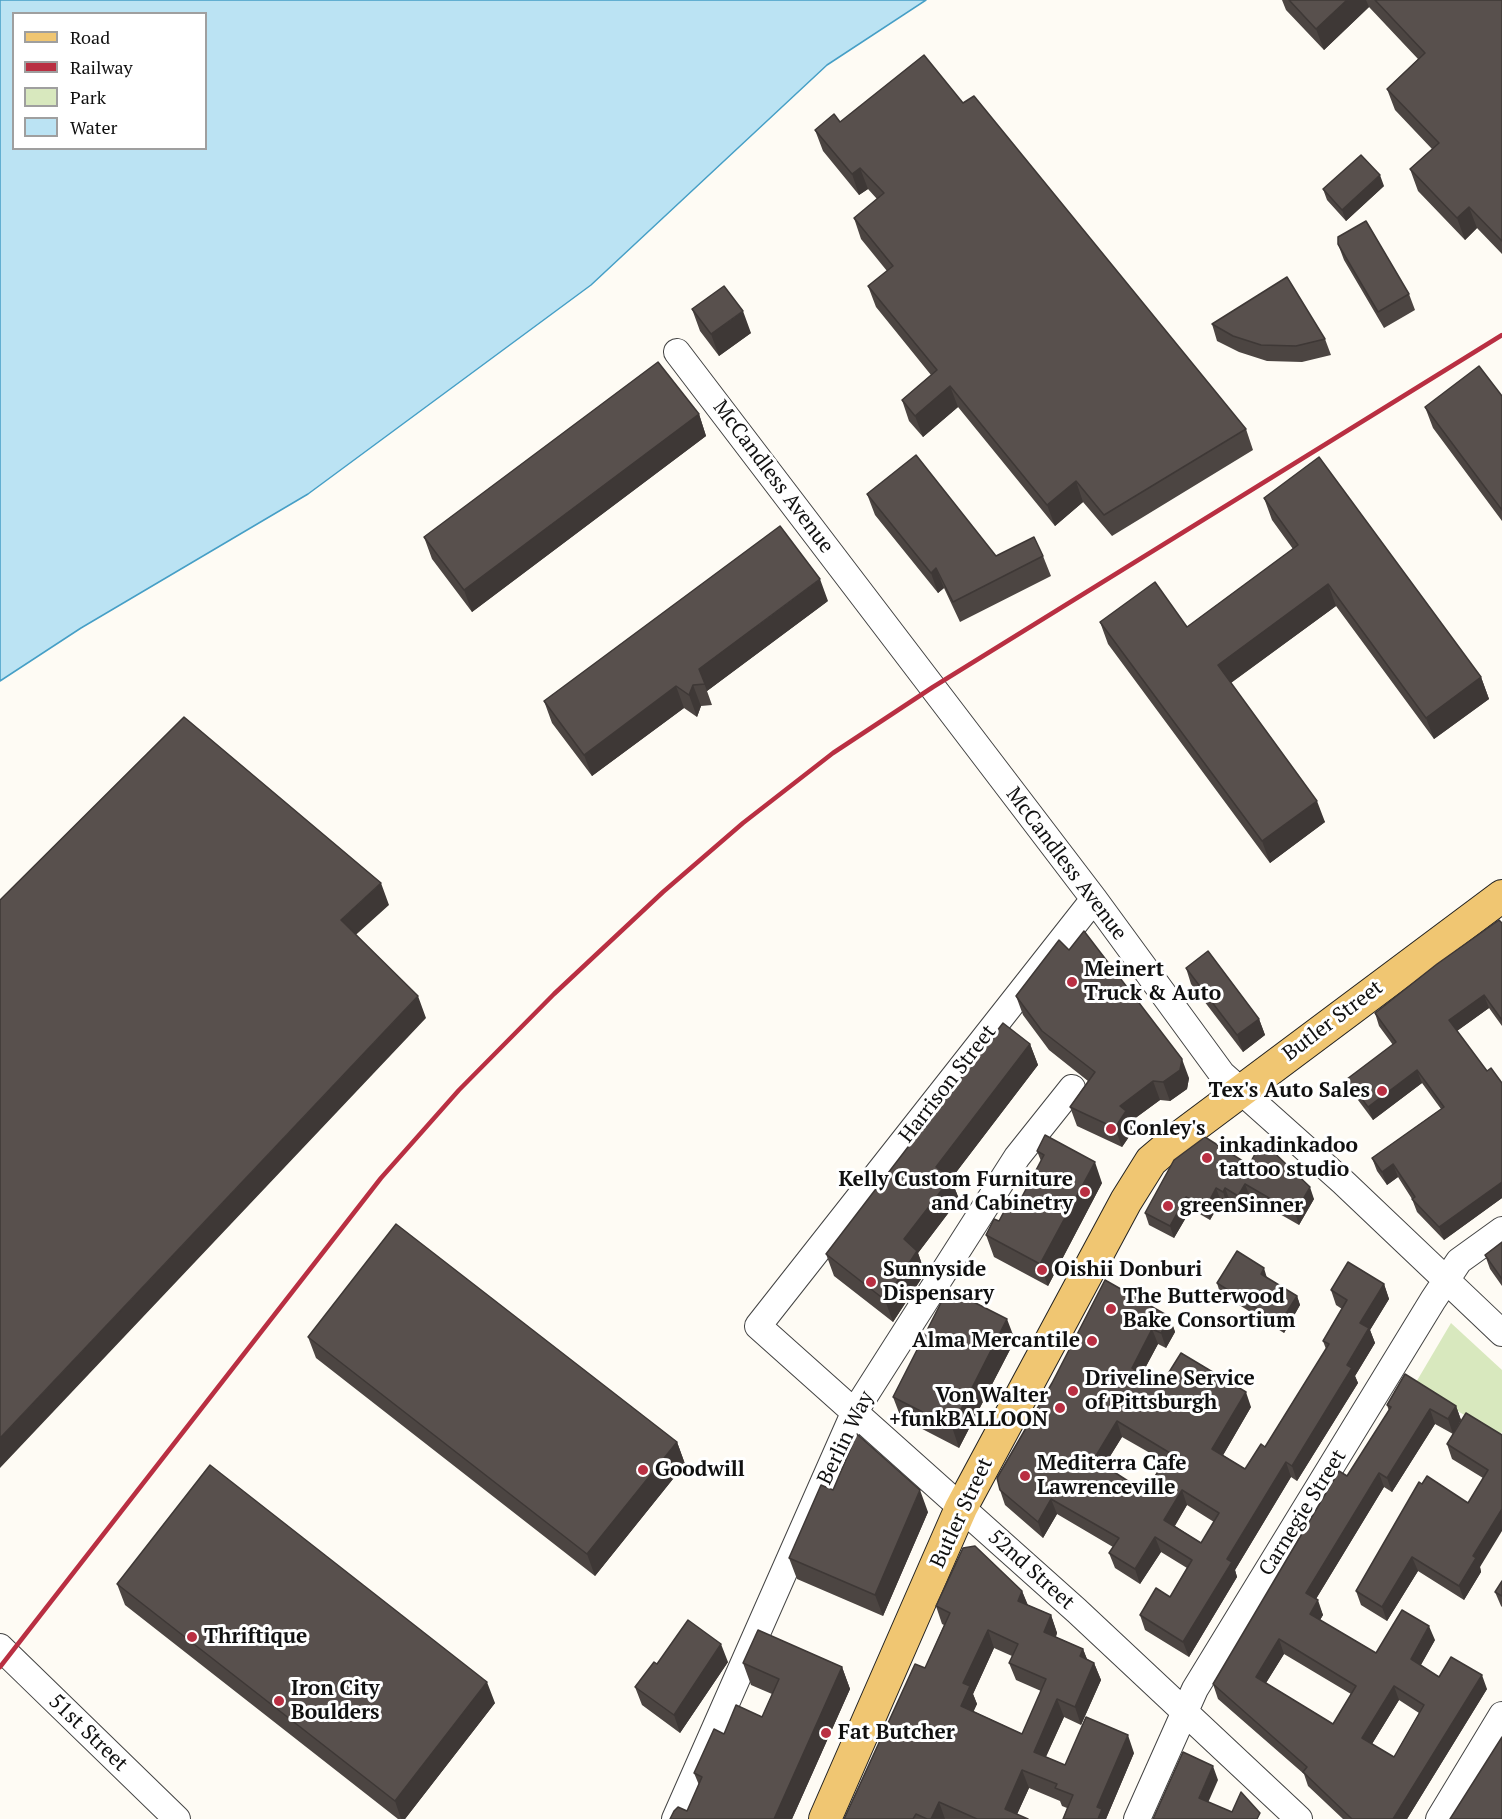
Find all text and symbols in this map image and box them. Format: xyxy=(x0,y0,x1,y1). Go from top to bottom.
legend xyxy=(12,12,207,150)
text: Road xyxy=(70,25,110,49)
text: Railway xyxy=(70,55,133,79)
text: Park xyxy=(70,85,106,109)
text: Water xyxy=(70,115,117,139)
street label: McCandless Avenue xyxy=(707,395,839,559)
street label: McCandless Avenue xyxy=(1000,782,1132,946)
place label: Meinert Truck & Auto xyxy=(1084,957,1221,1007)
marker: Meinert Truck & Auto xyxy=(1065,975,1079,989)
street label: Butler Street xyxy=(1278,975,1388,1067)
street label: Harrison Street xyxy=(894,1020,1002,1148)
place label: Tex's Auto Sales xyxy=(1209,1078,1370,1104)
marker: Tex's Auto Sales xyxy=(1375,1084,1389,1098)
place label: Conley's xyxy=(1123,1116,1205,1142)
marker: Conley's xyxy=(1104,1122,1118,1136)
place label: inkadinkadoo tattoo studio xyxy=(1219,1133,1358,1183)
marker: inkadinkadoo tattoo studio xyxy=(1200,1151,1214,1165)
place label: Kelly Custom Furniture and Cabinetry xyxy=(838,1167,1073,1217)
marker: Kelly Custom Furniture and Cabinetry xyxy=(1078,1185,1092,1199)
place label: greenSinner xyxy=(1180,1193,1303,1219)
marker: greenSinner xyxy=(1161,1199,1175,1213)
place label: Sunnyside Dispensary xyxy=(883,1257,994,1307)
place label: Oishii Donburi xyxy=(1054,1257,1202,1283)
marker: Oishii Donburi xyxy=(1035,1263,1049,1277)
marker: Sunnyside Dispensary xyxy=(864,1275,878,1289)
place label: The Butterwood Bake Consortium xyxy=(1123,1284,1295,1334)
marker: The Butterwood Bake Consortium xyxy=(1104,1302,1118,1316)
place label: Alma Mercantile xyxy=(912,1328,1080,1354)
marker: Alma Mercantile xyxy=(1085,1334,1099,1348)
place label: Driveline Service of Pittsburgh xyxy=(1085,1366,1255,1416)
place label: Von Walter +funkBALLOON xyxy=(889,1383,1048,1433)
marker: Driveline Service of Pittsburgh xyxy=(1066,1384,1080,1398)
street label: Berlin Way xyxy=(812,1387,880,1489)
marker: Von Walter +funkBALLOON xyxy=(1053,1401,1067,1415)
street label: Carnegie Street xyxy=(1254,1445,1352,1581)
place label: Mediterra Cafe Lawrenceville xyxy=(1037,1451,1187,1501)
street label: Butler Street xyxy=(925,1454,999,1572)
place label: Goodwill xyxy=(655,1457,745,1483)
marker: Goodwill xyxy=(636,1463,650,1477)
marker: Mediterra Cafe Lawrenceville xyxy=(1018,1469,1032,1483)
street label: 52nd Street xyxy=(983,1525,1079,1615)
place label: Thriftique xyxy=(204,1624,307,1650)
marker: Thriftique xyxy=(185,1630,199,1644)
place label: Iron City Boulders xyxy=(291,1676,380,1726)
street label: 51st Street xyxy=(43,1689,133,1777)
marker: Iron City Boulders xyxy=(272,1694,286,1708)
place label: Fat Butcher xyxy=(838,1720,955,1746)
marker: Fat Butcher xyxy=(819,1726,833,1740)

